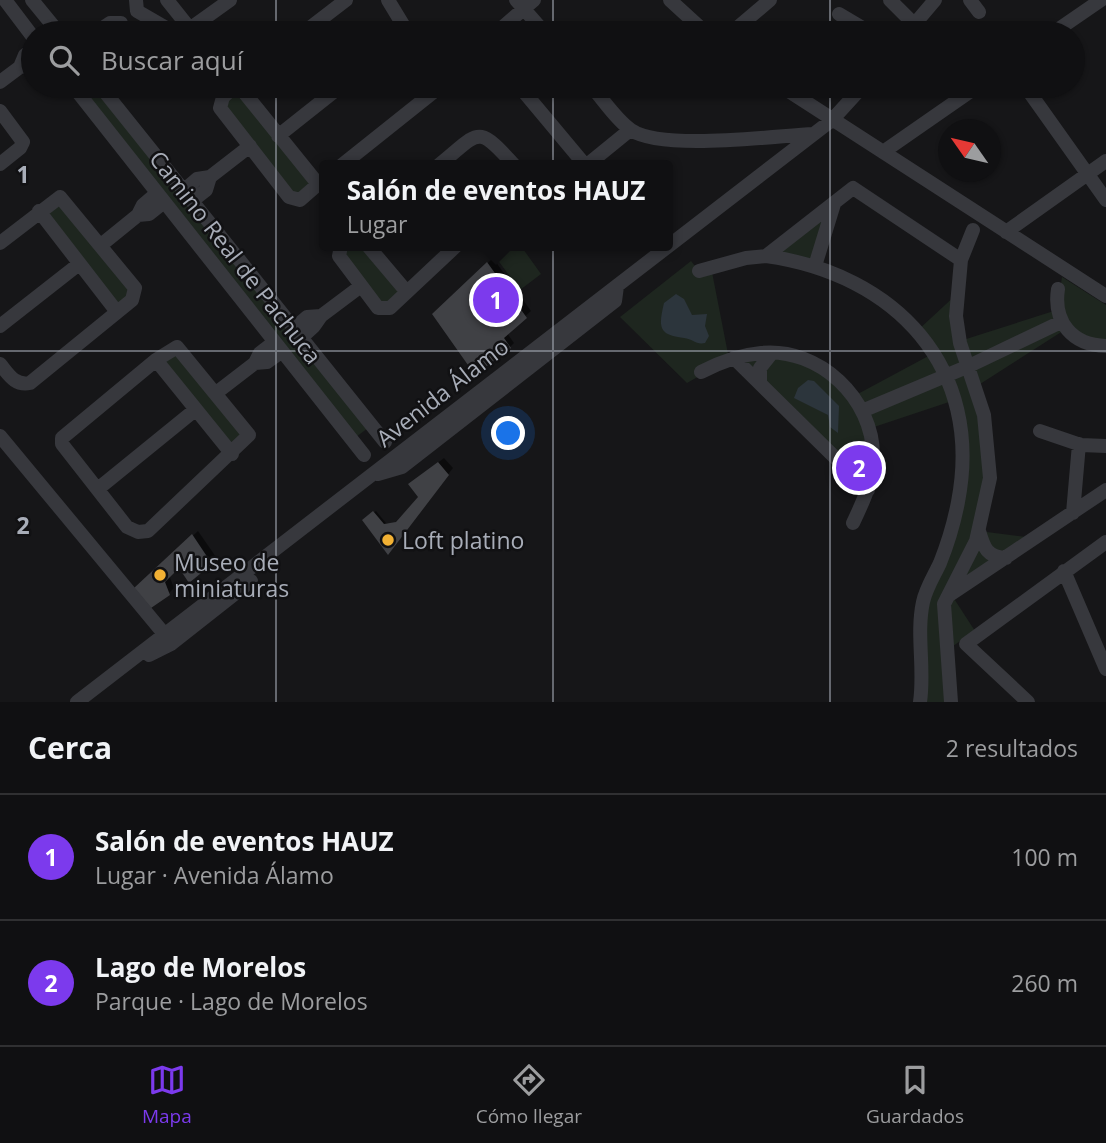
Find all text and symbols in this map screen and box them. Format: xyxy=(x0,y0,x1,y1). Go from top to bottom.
search box xyxy=(21,21,1085,98)
icon: search xyxy=(45,41,83,79)
text: Buscar aquí xyxy=(101,42,243,78)
north arrow xyxy=(938,119,1001,182)
street label: Camino Real de Pachuca xyxy=(143,144,329,370)
text: 1 xyxy=(16,158,30,190)
popup xyxy=(319,160,673,251)
text: Salón de eventos HAUZ xyxy=(347,172,645,208)
text: Lugar xyxy=(347,208,407,240)
pin: 1 xyxy=(473,274,519,326)
street label: Avenida Álamo xyxy=(369,330,515,454)
your location xyxy=(491,416,525,450)
pin: 2 xyxy=(836,442,882,494)
text: 2 xyxy=(16,509,30,541)
place label: Loft platino xyxy=(402,524,524,556)
marker: Loft platino xyxy=(380,532,396,548)
place label: Museo de miniaturas xyxy=(174,546,289,604)
marker: Museo de miniaturas xyxy=(152,567,168,583)
text: Cerca xyxy=(28,727,112,768)
text: 2 resultados xyxy=(946,732,1078,764)
text: Salón de eventos HAUZ xyxy=(95,823,394,859)
text: 1 xyxy=(44,841,58,873)
text: 100 m xyxy=(1011,841,1078,873)
text: Lugar · Avenida Álamo xyxy=(95,859,334,891)
text: Lago de Morelos xyxy=(95,949,306,985)
text: 2 xyxy=(44,967,58,999)
text: 260 m xyxy=(1011,967,1078,999)
text: Parque · Lago de Morelos xyxy=(95,985,368,1017)
tab: Mapa xyxy=(142,1061,192,1129)
tab: Cómo llegar xyxy=(476,1061,582,1129)
tab: Guardados xyxy=(866,1061,964,1129)

